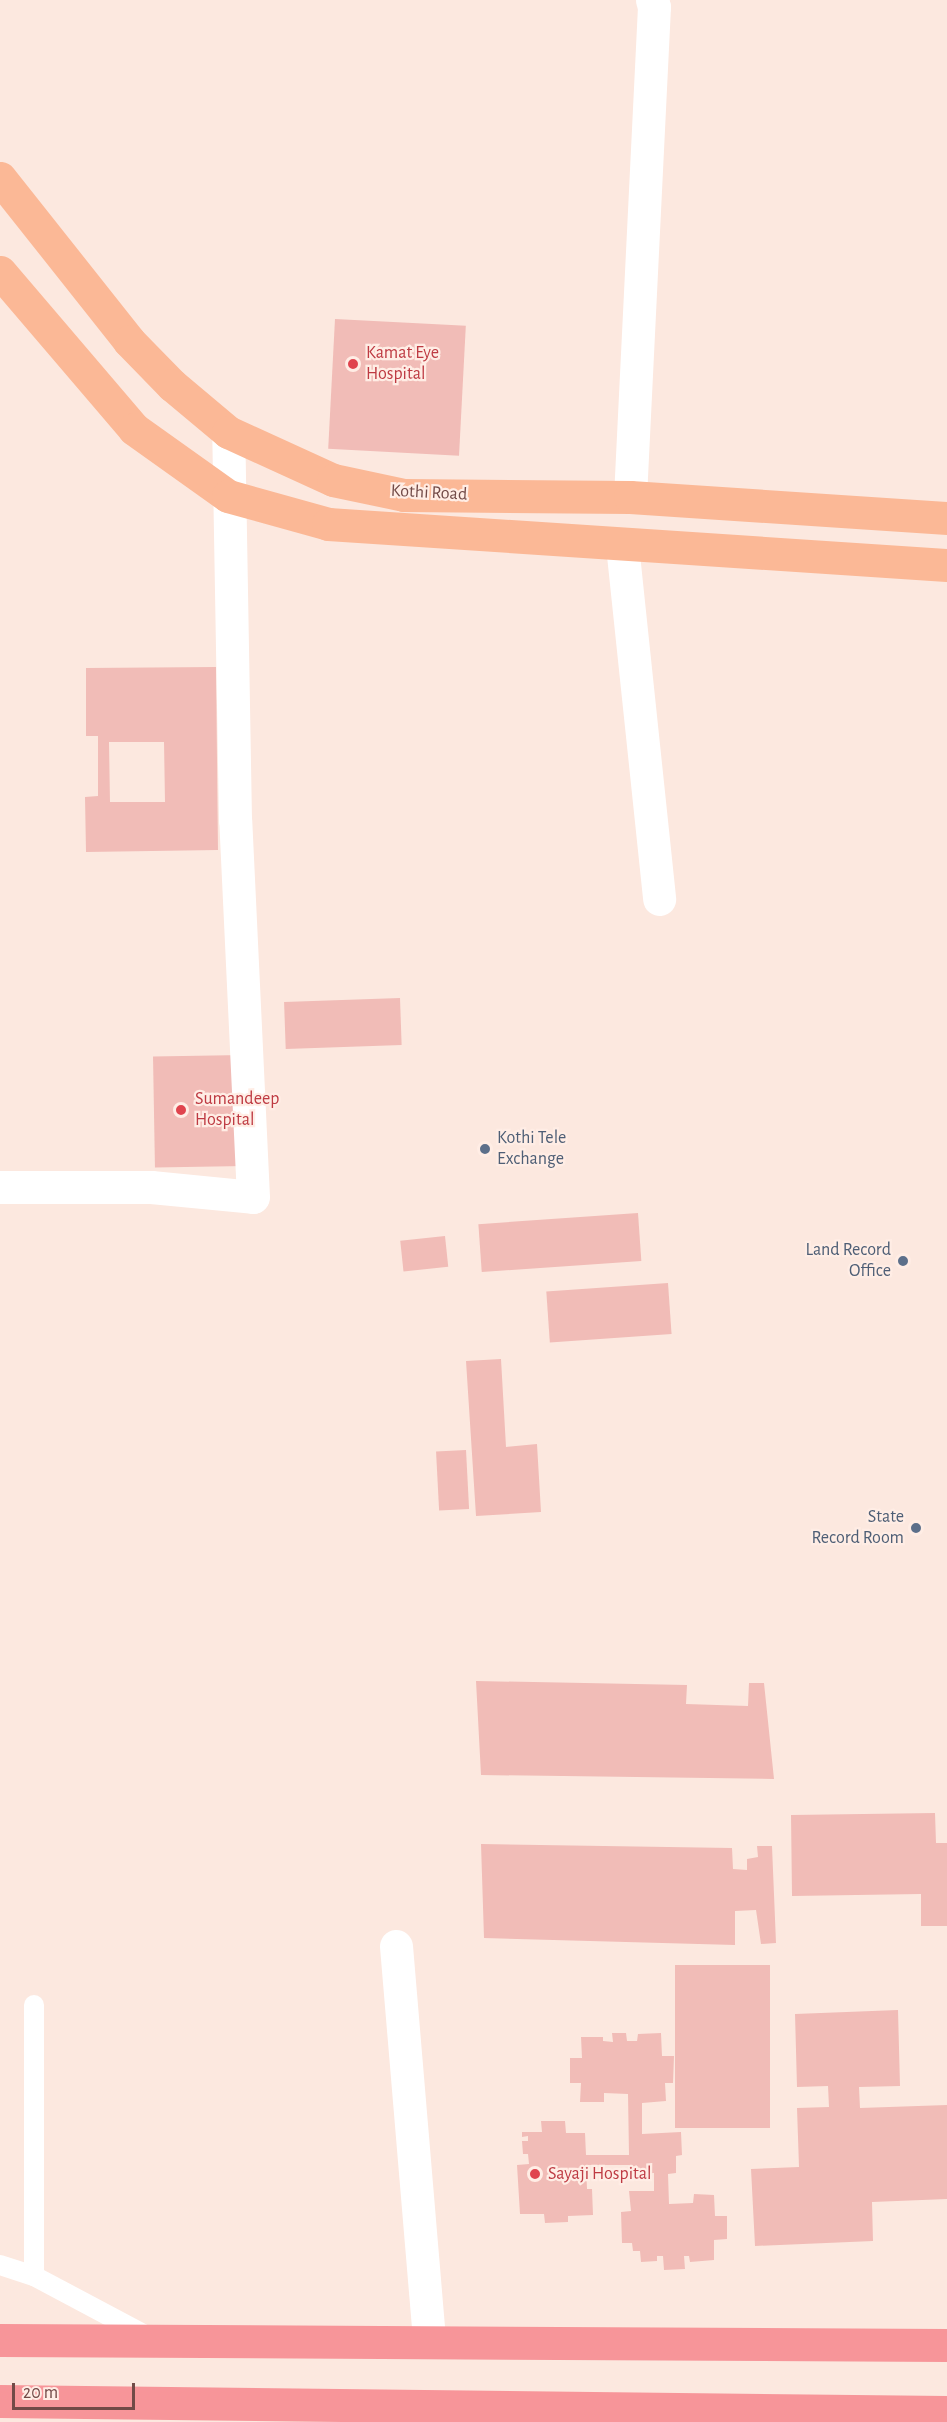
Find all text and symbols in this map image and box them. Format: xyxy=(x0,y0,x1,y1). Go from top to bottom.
place label: Kamat Eye Hospital xyxy=(366,343,439,386)
marker: Kamat Eye Hospital xyxy=(344,355,362,373)
street label: Kothi Road xyxy=(390,480,468,506)
place label: Sumandeep Hospital xyxy=(195,1089,279,1132)
marker: Sumandeep Hospital xyxy=(172,1101,190,1119)
place label: Kothi Tele Exchange xyxy=(497,1128,566,1170)
marker: Kothi Tele Exchange xyxy=(478,1142,492,1156)
place label: Land Record Office xyxy=(805,1240,891,1282)
marker: Land Record Office xyxy=(896,1254,910,1268)
place label: State Record Room xyxy=(811,1507,904,1550)
marker: State Record Room xyxy=(909,1521,923,1535)
place label: Sayaji Hospital xyxy=(548,2163,651,2185)
marker: Sayaji Hospital xyxy=(526,2165,544,2183)
scale bar xyxy=(15,2371,138,2409)
text: 20 m xyxy=(23,2384,58,2402)

